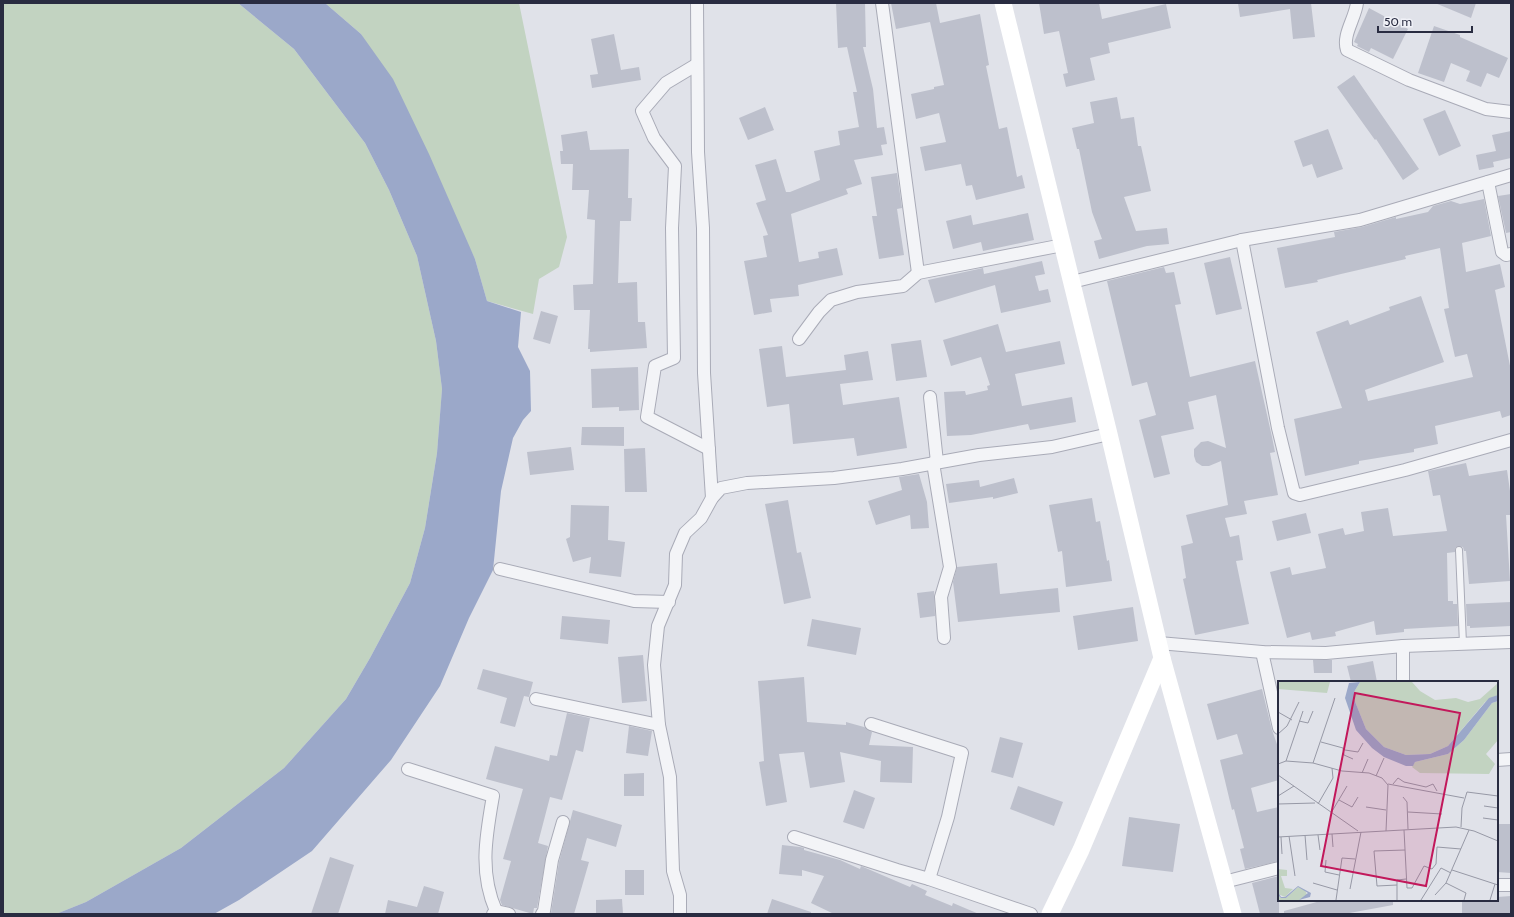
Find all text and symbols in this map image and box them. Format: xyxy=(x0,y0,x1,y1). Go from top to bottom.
scale bar xyxy=(1378,8,1472,34)
text: 50 m xyxy=(1384,14,1412,29)
inset map xyxy=(1278,681,1498,901)

